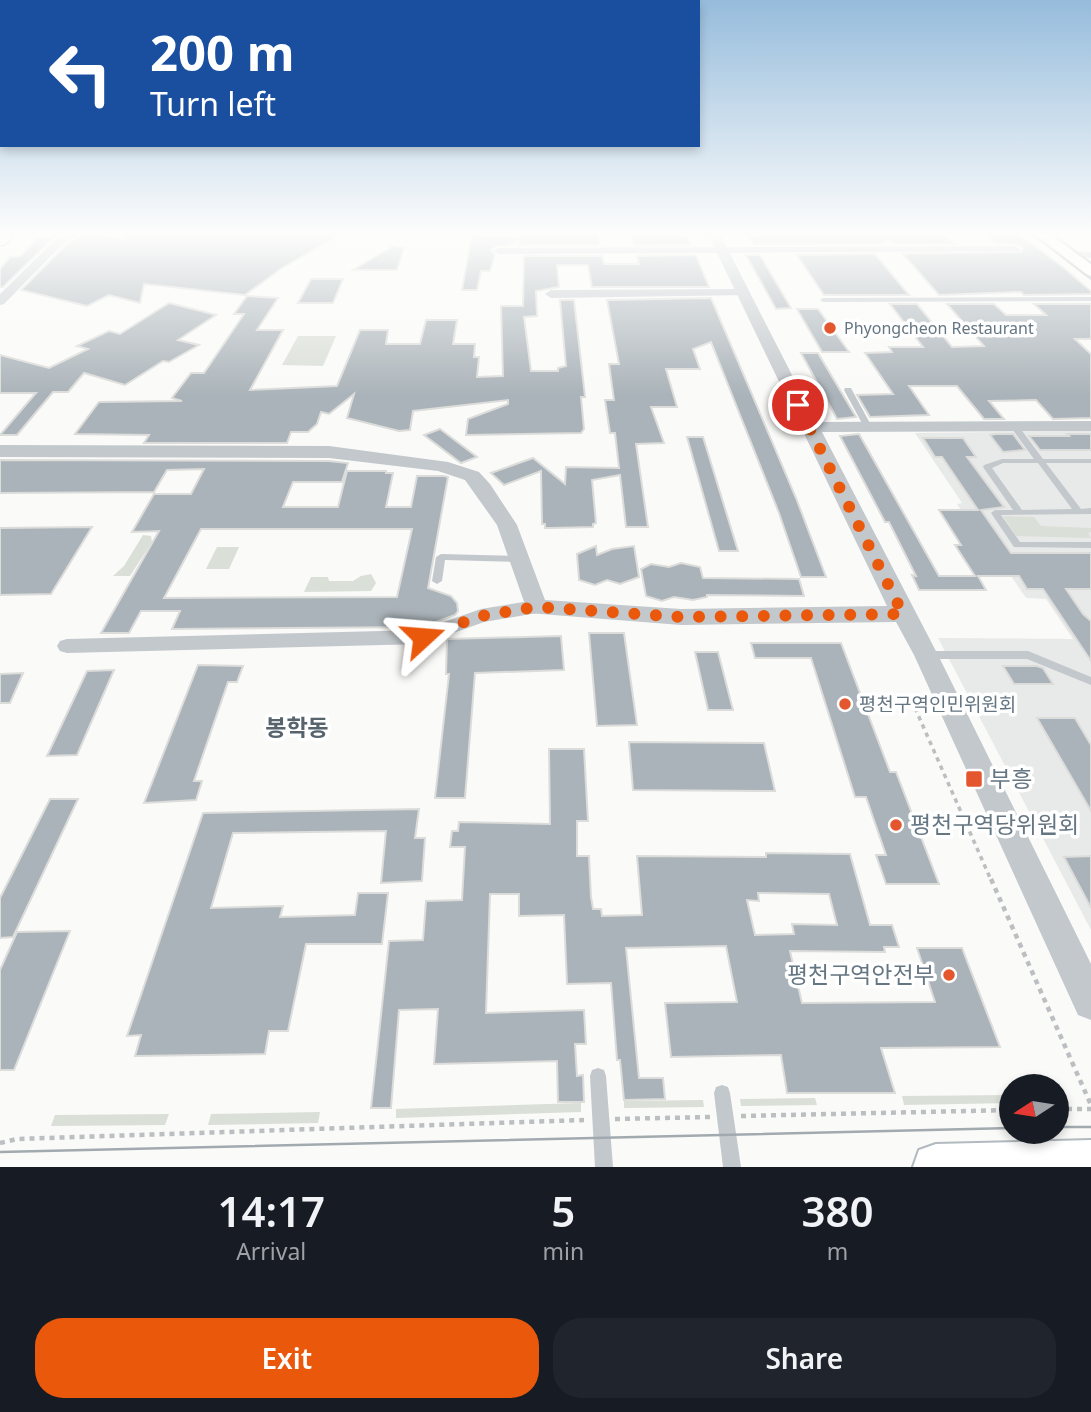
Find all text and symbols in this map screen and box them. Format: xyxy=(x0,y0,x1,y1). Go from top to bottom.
text: 200 m xyxy=(150,19,295,85)
icon: left xyxy=(35,28,126,119)
text: Turn left xyxy=(150,82,276,125)
place label: Phyongcheon Restaurant xyxy=(844,317,1034,339)
marker: Phyongcheon Restaurant xyxy=(822,320,838,336)
pin xyxy=(768,375,828,435)
icon: arrive xyxy=(779,386,817,424)
position arrow xyxy=(386,600,460,674)
place label: 평천구역인민위원회 xyxy=(859,691,1016,717)
marker: 평천구역인민위원회 xyxy=(837,696,853,712)
district label: 봉학동 xyxy=(265,711,329,743)
place label: 부흥 xyxy=(990,762,1032,794)
marker: 부흥 xyxy=(964,769,984,789)
place label: 평천구역당위원회 xyxy=(910,808,1079,840)
marker: 평천구역당위원회 xyxy=(888,817,904,833)
place label: 평천구역안전부 xyxy=(787,958,935,990)
marker: 평천구역안전부 xyxy=(941,967,957,983)
north arrow xyxy=(999,1074,1069,1144)
map controls xyxy=(999,1074,1069,1144)
text: 14:17 xyxy=(217,1182,325,1239)
text: 5 xyxy=(551,1182,575,1239)
text: 380 xyxy=(802,1182,874,1239)
text: Arrival xyxy=(236,1235,306,1267)
text: min xyxy=(542,1235,584,1267)
text: m xyxy=(827,1235,848,1267)
button: Exit xyxy=(35,1318,539,1398)
button: Share xyxy=(553,1318,1056,1398)

